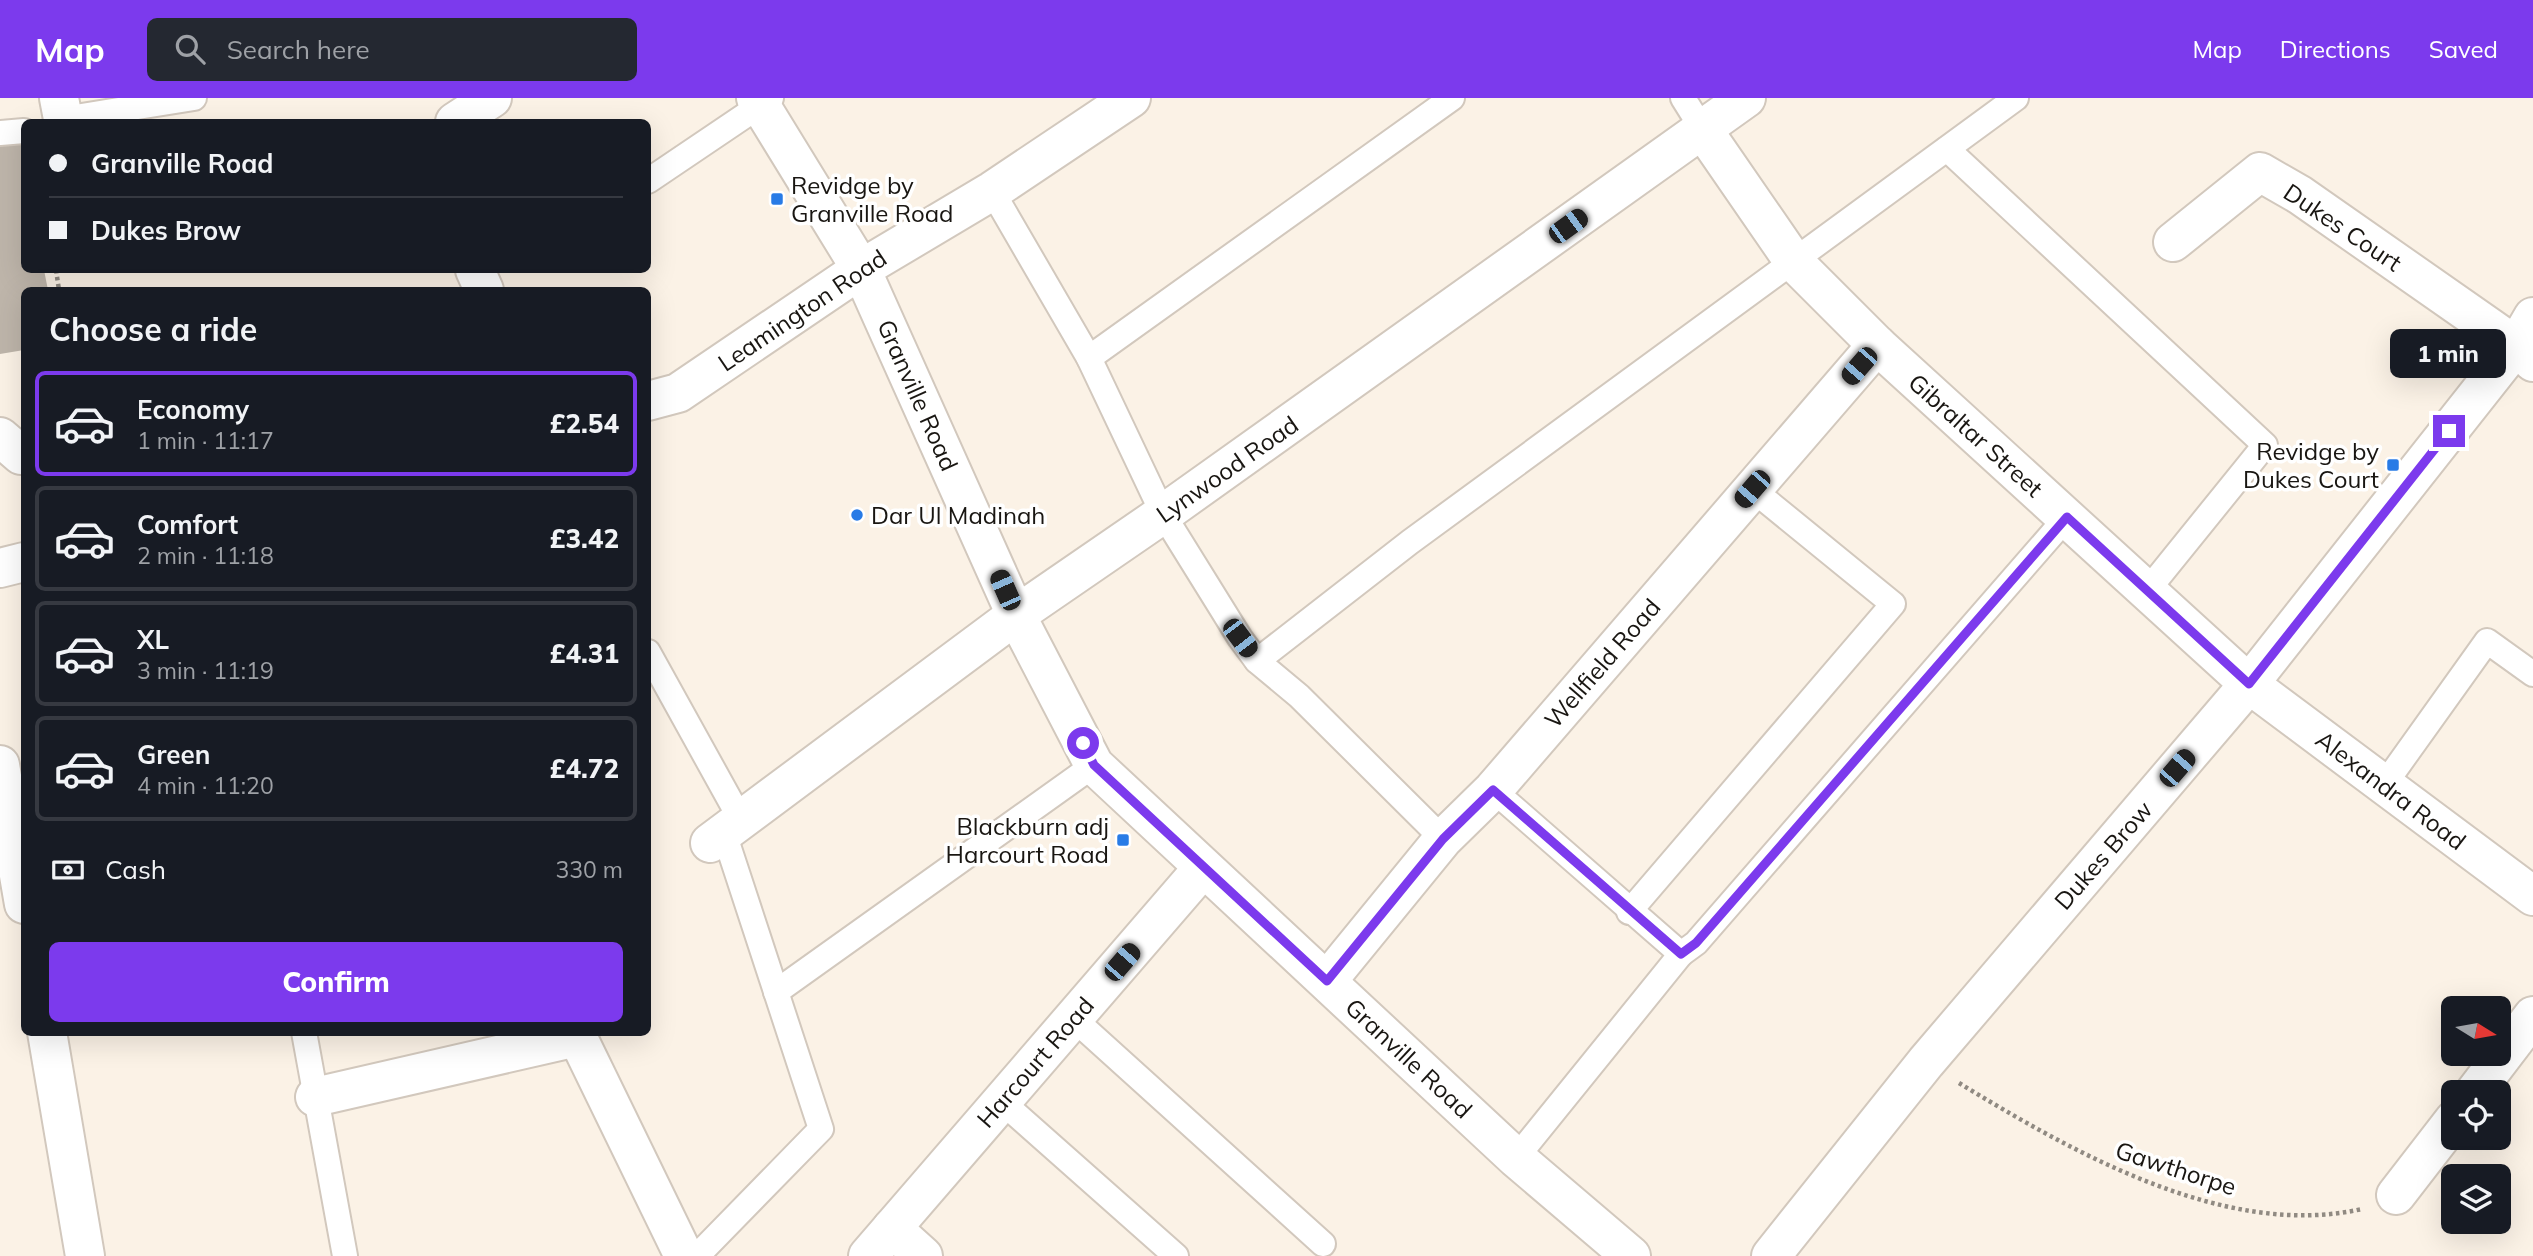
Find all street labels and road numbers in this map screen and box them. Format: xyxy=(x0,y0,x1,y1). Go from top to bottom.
street label: Dukes Court xyxy=(2278,177,2408,277)
street label: Leamington Road xyxy=(712,243,892,377)
street label: Granville Road xyxy=(871,315,965,475)
street label: Gibraltar Street xyxy=(1903,367,2049,503)
street label: Lynwood Road xyxy=(1150,409,1304,529)
street label: Wellfield Road xyxy=(1538,592,1666,734)
street label: Alexandra Road xyxy=(2310,724,2472,856)
street label: Dukes Brow xyxy=(2048,794,2158,916)
street label: Harcourt Road xyxy=(970,991,1100,1133)
street label: Granville Road xyxy=(1339,992,1479,1124)
street label: Gawthorpe xyxy=(2112,1134,2240,1202)

